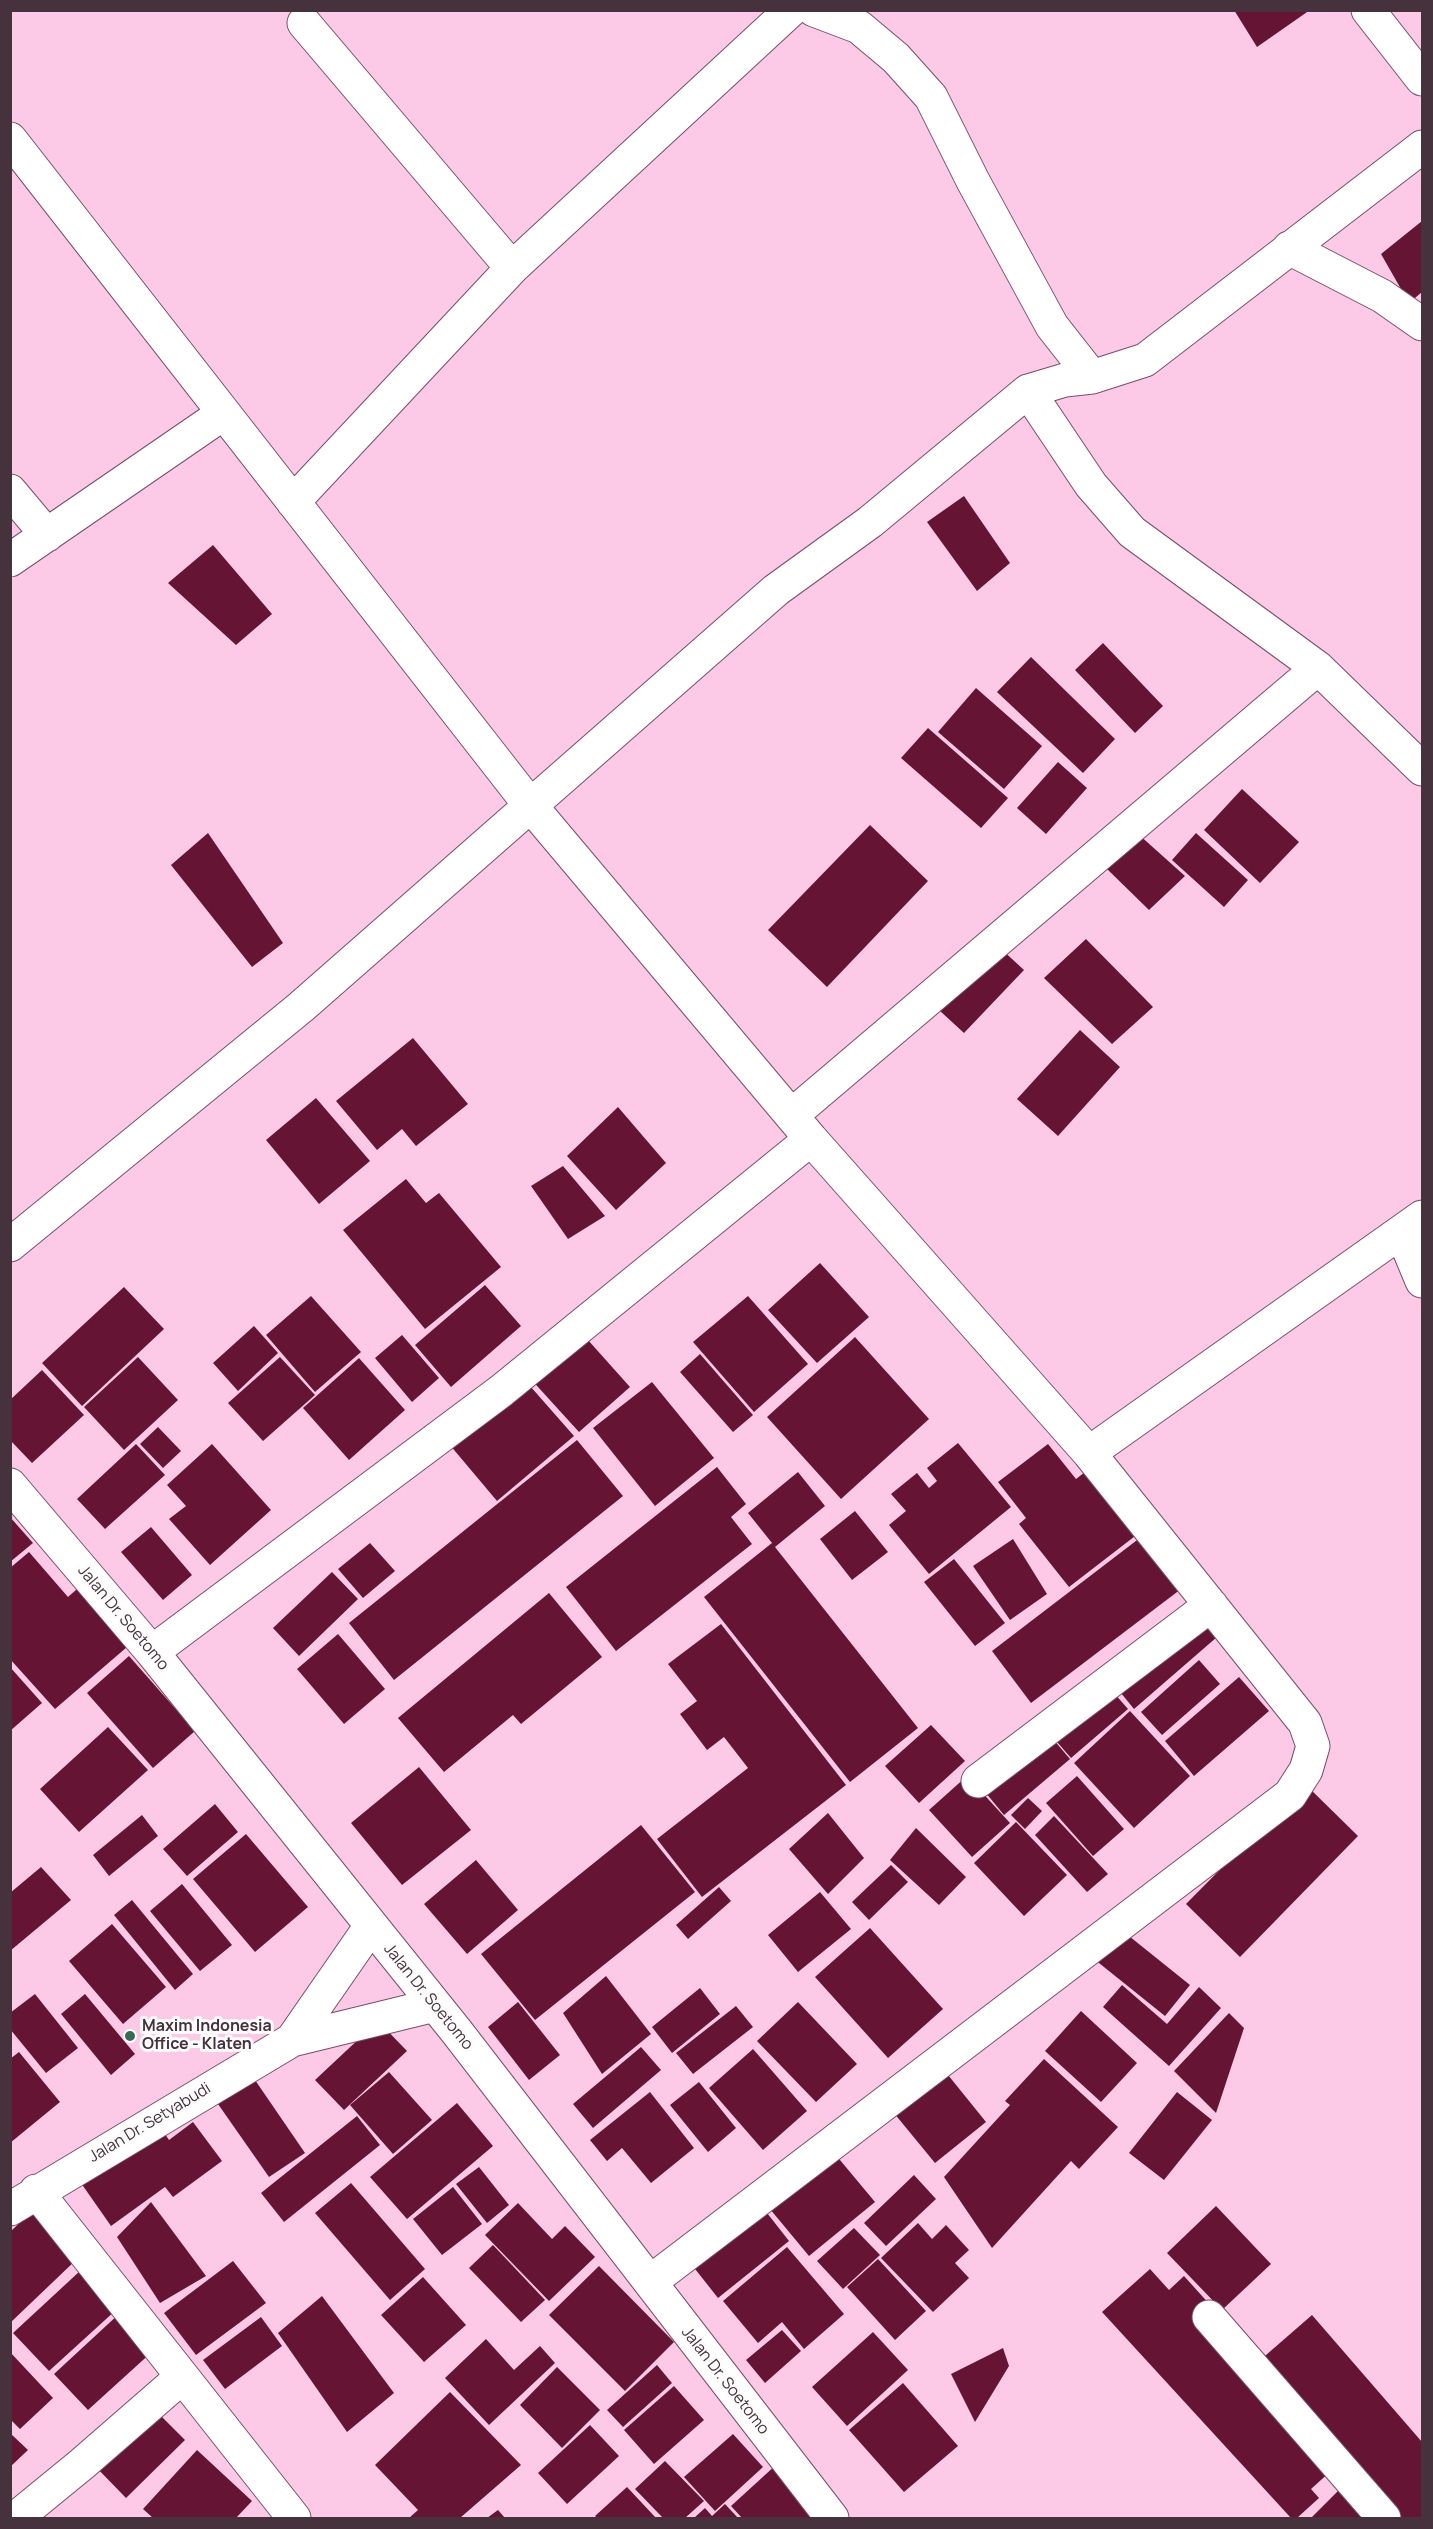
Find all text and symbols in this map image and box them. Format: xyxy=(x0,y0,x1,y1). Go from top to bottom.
street label: Jalan Dr. Soetomo xyxy=(73,1562,173,1674)
street label: Jalan Dr. Soetomo xyxy=(379,1940,477,2054)
place label: Maxim Indonesia Office - Klaten xyxy=(142,2017,272,2055)
marker: Maxim Indonesia Office - Klaten xyxy=(123,2029,137,2043)
street label: Jalan Dr. Setyabudi xyxy=(86,2079,214,2167)
street label: Jalan Dr. Soetomo xyxy=(677,2323,773,2439)

